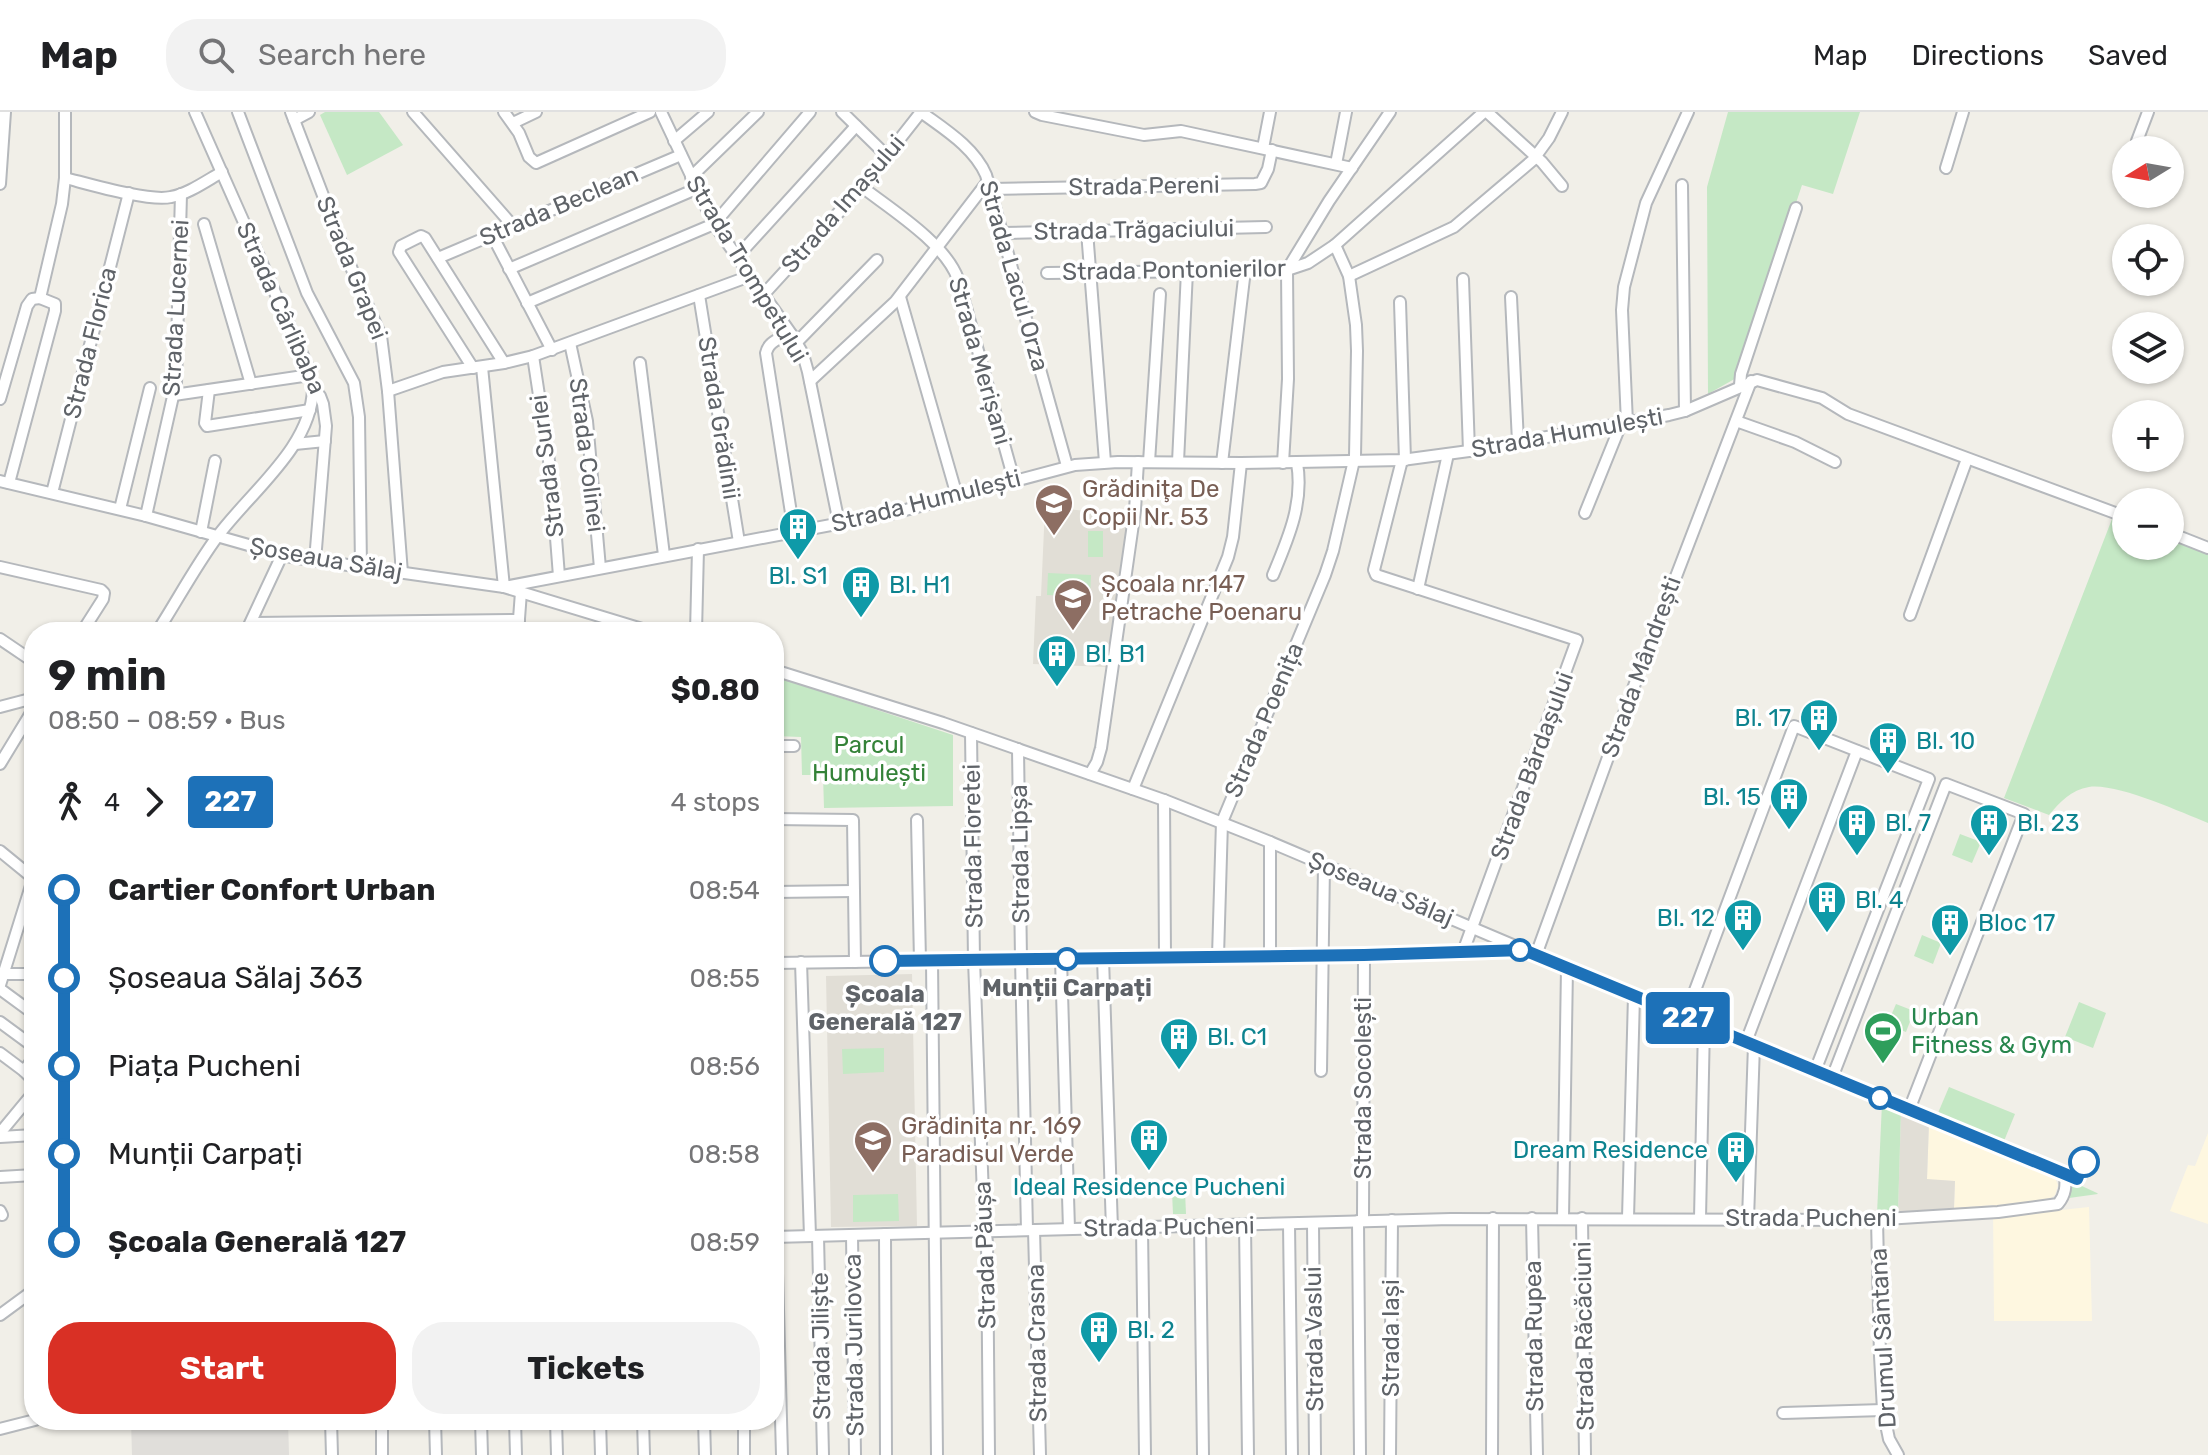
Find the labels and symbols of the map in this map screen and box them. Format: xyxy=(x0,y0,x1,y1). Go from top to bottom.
street label: Strada Imașului xyxy=(775,129,911,279)
north arrow xyxy=(2112,136,2184,208)
street label: Strada Beclean xyxy=(475,160,643,252)
street label: Strada Trompetului xyxy=(680,171,814,367)
street label: Strada Pereni xyxy=(1068,171,1220,201)
street label: Strada Lacul Orza xyxy=(973,178,1055,374)
street label: Strada Grapei xyxy=(311,192,393,344)
street label: Strada Trăgaciului xyxy=(1033,214,1235,246)
street label: Strada Cârlibaba xyxy=(231,218,331,398)
street label: Strada Lucernei xyxy=(157,219,195,397)
street label: Strada Pontonierilor xyxy=(1062,254,1286,286)
street label: Strada Florica xyxy=(58,264,122,422)
street label: Strada Merișani xyxy=(943,274,1017,448)
street label: Strada Grădinii xyxy=(692,334,746,502)
street label: Strada Colinei xyxy=(564,376,610,534)
street label: Strada Surlei xyxy=(524,393,570,539)
street label: Strada Humulești xyxy=(1469,402,1665,464)
street label: Strada Humulești xyxy=(829,464,1023,538)
place label: Grădiniţa De Copii Nr. 53 xyxy=(1082,475,1219,531)
school or university icon: Grădiniţa De Copii Nr. 53 xyxy=(1033,482,1075,537)
building icon: Bl. S1 xyxy=(777,506,819,561)
street label: Șoseaua Sălaj xyxy=(247,532,405,586)
place label: Bl. S1 xyxy=(769,562,828,590)
building icon: Bl. H1 xyxy=(840,564,882,619)
place label: Școala nr.147 Petrache Poenaru xyxy=(1101,570,1302,626)
place label: Bl. H1 xyxy=(889,571,950,599)
street label: Strada Mândrești xyxy=(1595,573,1687,761)
school or university icon: Școala nr.147 Petrache Poenaru xyxy=(1052,577,1094,632)
building icon: Bl. B1 xyxy=(1036,633,1078,688)
street label: Strada Poenița xyxy=(1219,638,1309,802)
place label: Bl. B1 xyxy=(1085,640,1145,668)
street label: Strada Bărdașului xyxy=(1485,668,1579,864)
building icon: Bl. 17 xyxy=(1798,697,1840,752)
place label: Bl. 17 xyxy=(1735,704,1791,732)
building icon: Bl. 10 xyxy=(1867,720,1909,775)
place label: Bl. 10 xyxy=(1916,727,1975,755)
park label: Parcul Humulești xyxy=(812,731,926,787)
street label: Strada Floretei xyxy=(958,764,988,928)
building icon: Bl. 15 xyxy=(1768,776,1810,831)
place label: Bl. 15 xyxy=(1703,783,1761,811)
street label: Strada Lipșa xyxy=(1005,784,1035,924)
building icon: Bl. 7 xyxy=(1836,802,1878,857)
building icon: Bl. 23 xyxy=(1968,802,2010,857)
place label: Bl. 7 xyxy=(1885,809,1931,837)
place label: Bl. 23 xyxy=(2017,809,2079,837)
street label: Șoseaua Sălaj xyxy=(1304,846,1458,932)
building icon: Bl. 4 xyxy=(1806,879,1848,934)
place label: Bl. 4 xyxy=(1855,886,1904,914)
building icon: Bl. 12 xyxy=(1722,897,1764,952)
building icon: Bloc 17 xyxy=(1929,902,1971,957)
place label: Bl. 12 xyxy=(1657,904,1715,932)
place label: Bloc 17 xyxy=(1978,909,2055,937)
unlabelled marker xyxy=(1509,939,1531,961)
marker: Școala Generală 127 xyxy=(870,946,900,976)
marker: Munții Carpați xyxy=(1056,948,1078,970)
place label: Munții Carpați xyxy=(982,974,1152,1002)
place label: Școala Generală 127 xyxy=(808,980,962,1036)
line badge: 227 xyxy=(1642,992,1734,1044)
street label: Strada Socolești xyxy=(1349,997,1377,1179)
place label: Urban Fitness & Gym xyxy=(1911,1003,2072,1059)
sports icon: Urban Fitness & Gym xyxy=(1862,1010,1904,1065)
building icon: Bl. C1 xyxy=(1158,1016,1200,1071)
place label: Bl. C1 xyxy=(1207,1023,1267,1051)
unlabelled marker xyxy=(1869,1087,1891,1109)
place label: Grădinița nr. 169 Paradisul Verde xyxy=(901,1112,1082,1168)
building icon: Ideal Residence Pucheni xyxy=(1128,1117,1170,1172)
school or university icon: Grădinița nr. 169 Paradisul Verde xyxy=(852,1119,894,1174)
building icon: Dream Residence xyxy=(1715,1129,1757,1184)
place label: Dream Residence xyxy=(1513,1136,1708,1164)
unlabelled marker xyxy=(2069,1147,2099,1177)
place label: Ideal Residence Pucheni xyxy=(1013,1173,1285,1201)
street label: Strada Păușa xyxy=(968,1180,1002,1330)
street label: Strada Pucheni xyxy=(1725,1204,1897,1232)
street label: Strada Pucheni xyxy=(1083,1212,1255,1242)
street label: Strada Răcăciuni xyxy=(1568,1241,1600,1431)
street label: Drumul Sântana xyxy=(1864,1247,1902,1429)
street label: Strada Jurilovca xyxy=(838,1253,870,1437)
street label: Strada Rupea xyxy=(1519,1260,1549,1412)
street label: Strada Crasna xyxy=(1022,1264,1052,1422)
street label: Strada Vaslui xyxy=(1299,1266,1329,1412)
street label: Strada Jiliște xyxy=(806,1272,836,1420)
street label: Strada Iași xyxy=(1377,1279,1405,1397)
building icon: Bl. 2 xyxy=(1078,1309,1120,1364)
place label: Bl. 2 xyxy=(1127,1316,1175,1344)

